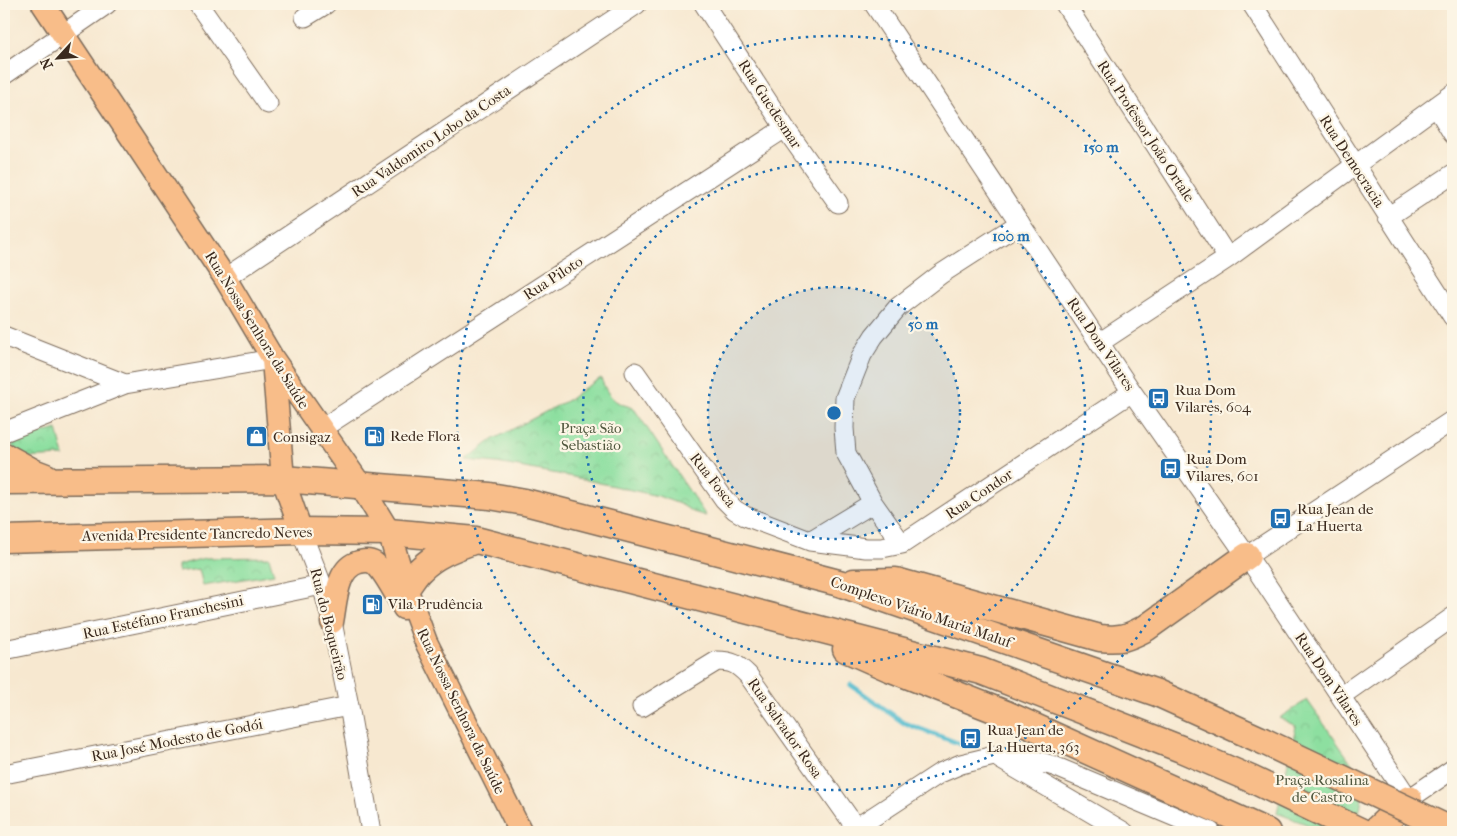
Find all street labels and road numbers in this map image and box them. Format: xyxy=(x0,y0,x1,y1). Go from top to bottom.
street label: Rua Guedesmar xyxy=(734,56,806,152)
street label: Rua Professor João Ortale xyxy=(1093,57,1199,206)
street label: Rua Valdomiro Lobo da Costa xyxy=(348,80,515,201)
street label: Rua Democracia xyxy=(1316,112,1389,211)
street label: Rua Nossa Senhora da Saúde xyxy=(201,248,313,413)
street label: Rua Piloto xyxy=(520,252,586,304)
street label: Rua Dom Vilares xyxy=(1063,294,1139,394)
street label: Rua Fosca xyxy=(686,449,740,512)
street label: Rua Condor xyxy=(942,465,1017,523)
street label: Avenida Presidente Tancredo Neves xyxy=(81,523,313,545)
street label: Rua do Boqueirão xyxy=(306,566,352,682)
street label: Complexo Viário Maria Maluf xyxy=(828,573,1017,652)
street label: Rua Estéfano Franchesini xyxy=(81,591,245,643)
street label: Rua Nossa Senhora da Saúde xyxy=(413,625,509,797)
street label: Rua Dom Vilares xyxy=(1291,629,1367,729)
street label: Rua Salvador Rosa xyxy=(744,674,827,782)
street label: Rua José Modesto de Godói xyxy=(90,714,265,765)

